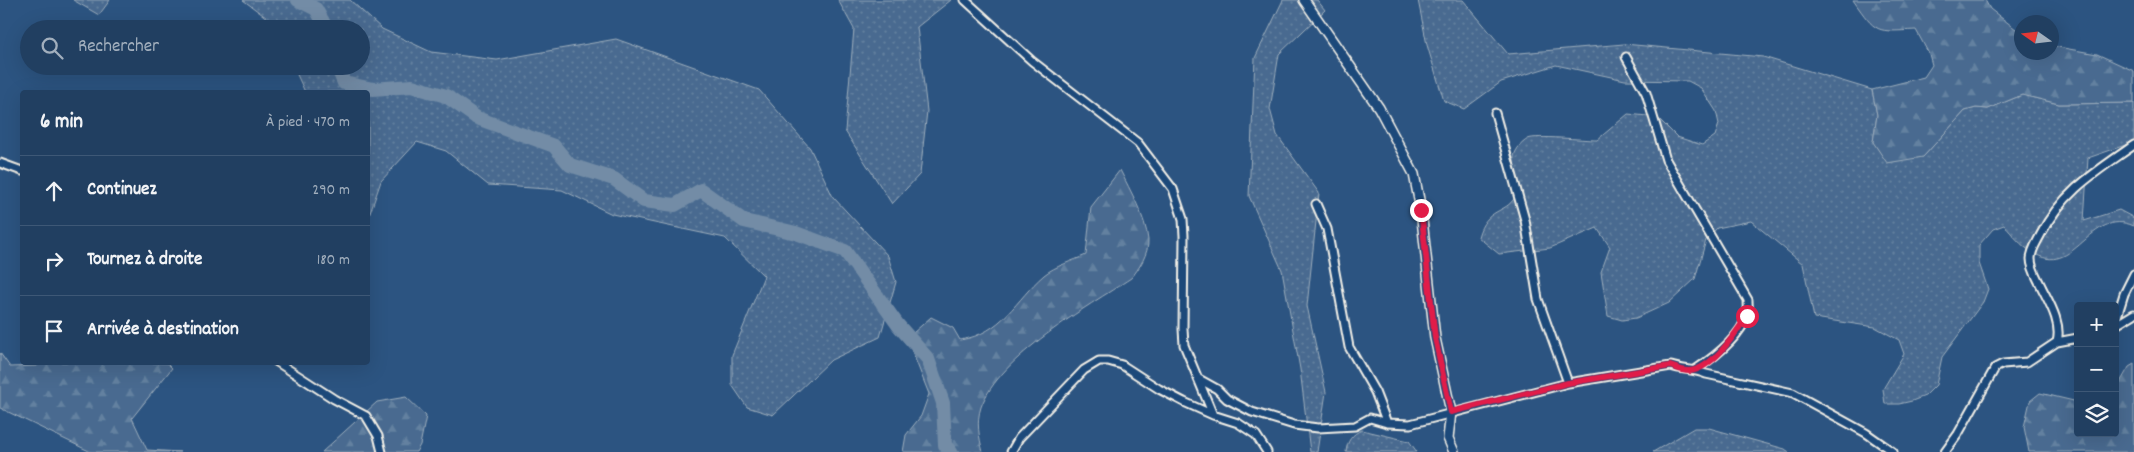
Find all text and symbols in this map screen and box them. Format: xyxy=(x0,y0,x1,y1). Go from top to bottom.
north arrow xyxy=(2014,15,2059,60)
search box xyxy=(20,20,370,75)
icon: search xyxy=(38,34,66,62)
text: Rechercher xyxy=(78,34,159,61)
text: 6 min xyxy=(40,108,83,138)
text: À pied · 470 m xyxy=(266,111,350,134)
icon: ahead xyxy=(40,177,68,205)
text: Continuez xyxy=(87,177,157,204)
text: 290 m xyxy=(312,179,350,202)
route end xyxy=(1410,199,1433,222)
icon: right xyxy=(40,247,68,275)
text: Tournez à droite xyxy=(87,247,202,274)
text: 180 m xyxy=(317,249,350,272)
map controls xyxy=(2074,302,2119,437)
button: + xyxy=(2074,302,2119,347)
route start xyxy=(1736,305,1759,328)
icon: arrive xyxy=(40,317,68,345)
text: Arrivée à destination xyxy=(87,317,239,344)
button: − xyxy=(2074,347,2119,392)
button: layers xyxy=(2074,392,2119,437)

